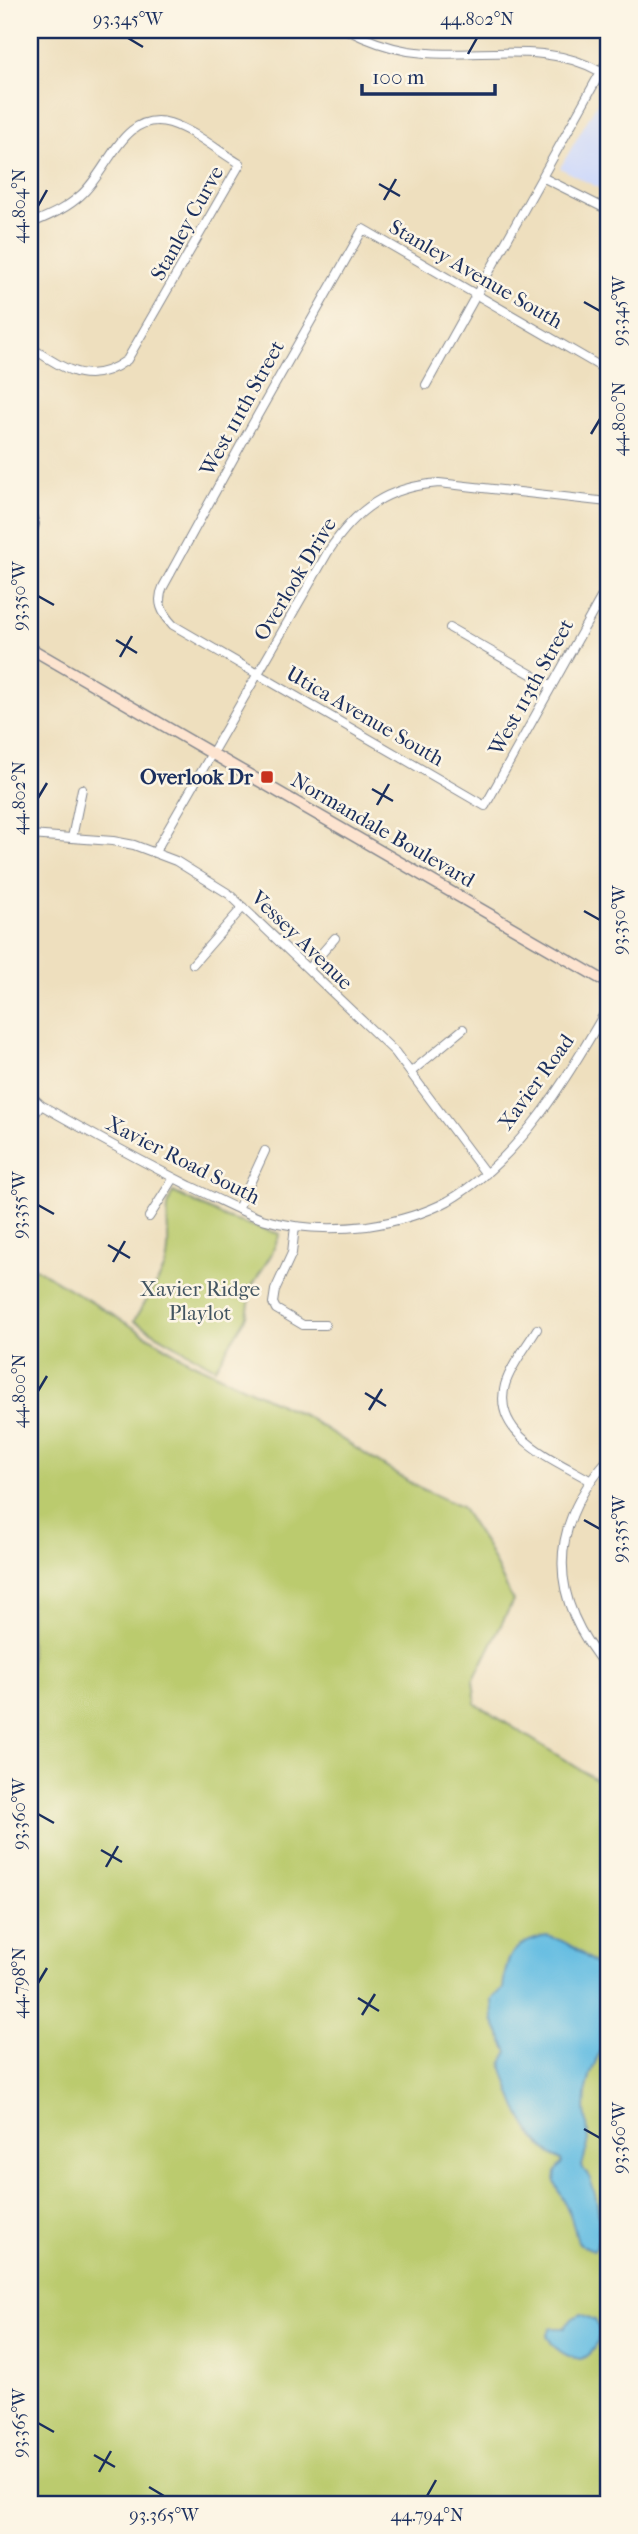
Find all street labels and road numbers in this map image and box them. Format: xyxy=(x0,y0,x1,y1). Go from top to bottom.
street label: Stanley Curve xyxy=(146,162,228,284)
street label: Stanley Avenue South xyxy=(385,215,567,334)
street label: West 111th Street xyxy=(194,336,289,481)
street label: Overlook Drive xyxy=(249,513,341,645)
street label: West 113th Street xyxy=(483,614,579,760)
street label: Utica Avenue South xyxy=(282,661,448,771)
street label: Normandale Boulevard xyxy=(287,768,480,893)
street label: Vessey Avenue xyxy=(246,885,358,994)
street label: Xavier Road xyxy=(493,1029,579,1135)
street label: Xavier Road South xyxy=(102,1111,264,1209)

